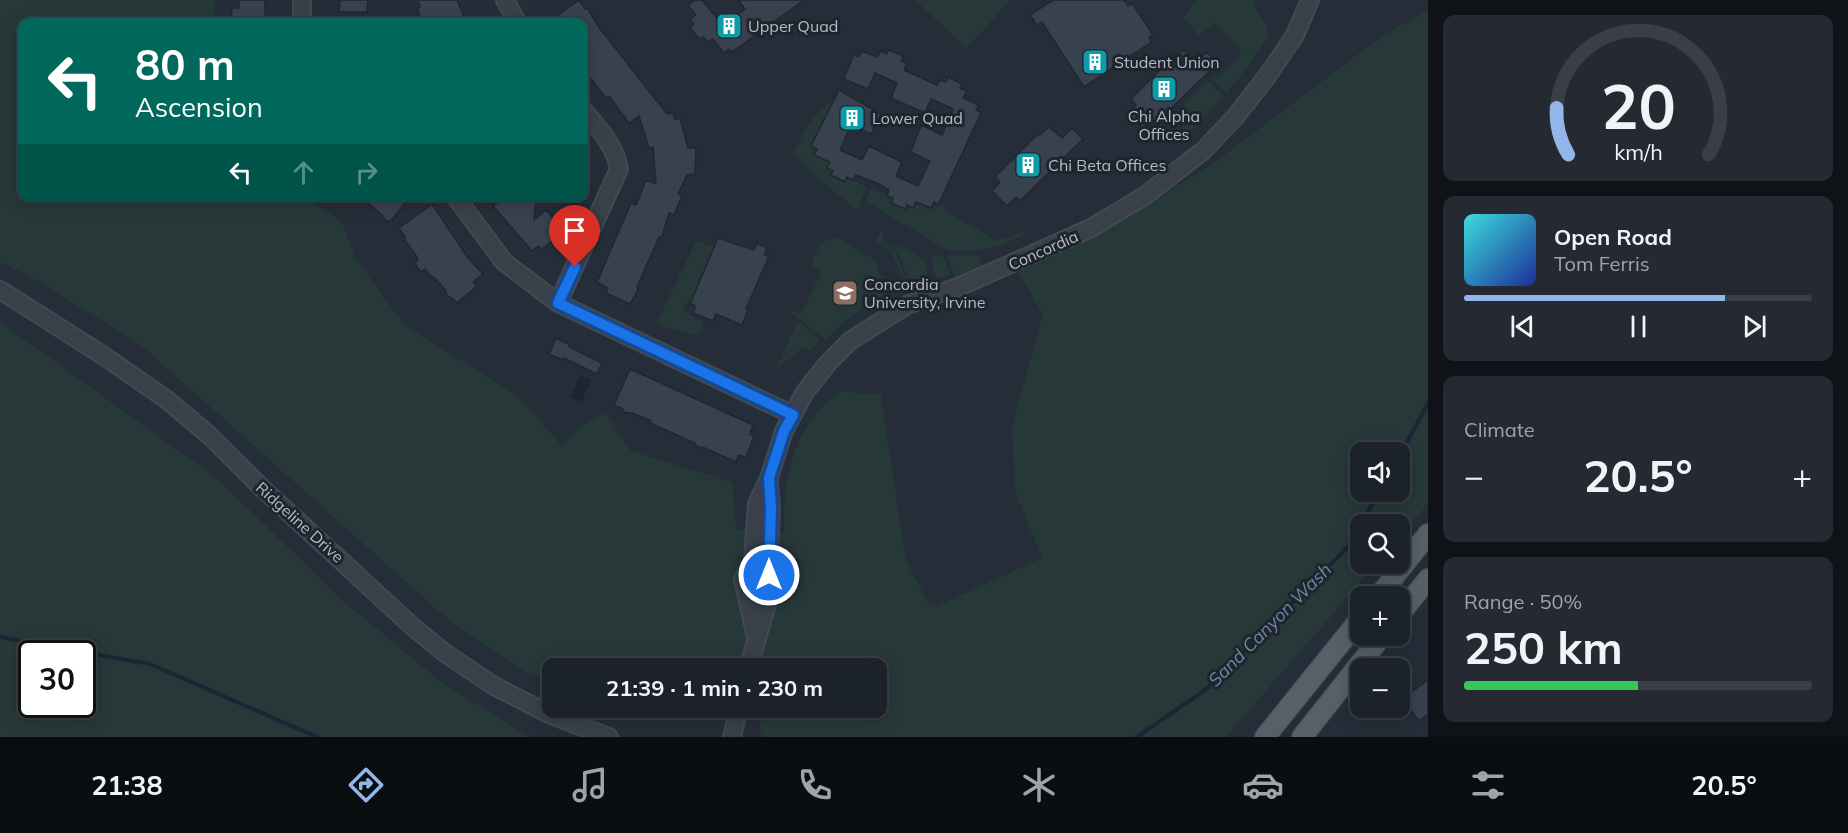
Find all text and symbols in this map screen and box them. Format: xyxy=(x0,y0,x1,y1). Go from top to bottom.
building icon: Upper Quad xyxy=(714,11,744,41)
place label: Upper Quad xyxy=(748,16,838,36)
text: 80 m xyxy=(135,38,235,91)
icon: left xyxy=(36,42,114,120)
building icon: Student Union xyxy=(1080,47,1110,77)
place label: Student Union xyxy=(1114,52,1220,72)
text: 20 xyxy=(1601,66,1675,145)
building icon: Chi Alpha Offices xyxy=(1149,74,1179,104)
text: Ascension xyxy=(135,90,263,124)
building icon: Lower Quad xyxy=(837,103,867,133)
place label: Chi Alpha Offices xyxy=(1128,106,1200,144)
place label: Lower Quad xyxy=(872,108,963,128)
text: km/h xyxy=(1614,138,1662,165)
building icon: Chi Beta Offices xyxy=(1013,150,1043,180)
place label: Chi Beta Offices xyxy=(1048,155,1166,175)
icon: left xyxy=(224,156,257,189)
icon: ahead xyxy=(287,156,320,189)
icon: right xyxy=(350,156,383,189)
pin xyxy=(549,205,600,267)
icon: arrive xyxy=(558,214,591,247)
text: Open Road xyxy=(1554,223,1672,251)
street label: Concordia xyxy=(1005,226,1081,274)
text: Tom Ferris xyxy=(1554,251,1650,276)
place label: Concordia University, Irvine xyxy=(864,274,985,312)
school or university icon: Concordia University, Irvine xyxy=(830,278,860,308)
icon: previous xyxy=(1506,310,1539,343)
icon: pause xyxy=(1622,310,1655,343)
icon: next xyxy=(1738,310,1771,343)
text: Climate xyxy=(1464,417,1535,442)
map controls xyxy=(1350,442,1410,718)
button: sound xyxy=(1350,442,1410,502)
text: 20.5° xyxy=(1583,447,1693,503)
text: − xyxy=(1464,455,1484,496)
text: + xyxy=(1792,455,1812,496)
street label: Ridgeline Drive xyxy=(252,477,348,567)
button: search xyxy=(1350,514,1410,574)
position arrow xyxy=(737,543,801,607)
water label: Sand Canyon Wash xyxy=(1203,558,1336,691)
button: + xyxy=(1350,586,1410,646)
text: Range · 50% xyxy=(1464,589,1582,614)
text: 250 km xyxy=(1464,619,1623,675)
speed limit sign: 30 xyxy=(18,640,96,718)
button: − xyxy=(1350,658,1410,718)
text: 21:39 · 1 min · 230 m xyxy=(606,674,823,702)
icon: directions xyxy=(345,764,387,806)
icon: music xyxy=(569,764,611,806)
icon: phone xyxy=(794,764,836,806)
icon: climate xyxy=(1018,764,1060,806)
icon: car xyxy=(1242,764,1284,806)
icon: filters xyxy=(1467,764,1509,806)
text: 21:38 xyxy=(91,768,163,802)
text: 20.5° xyxy=(1691,768,1757,802)

